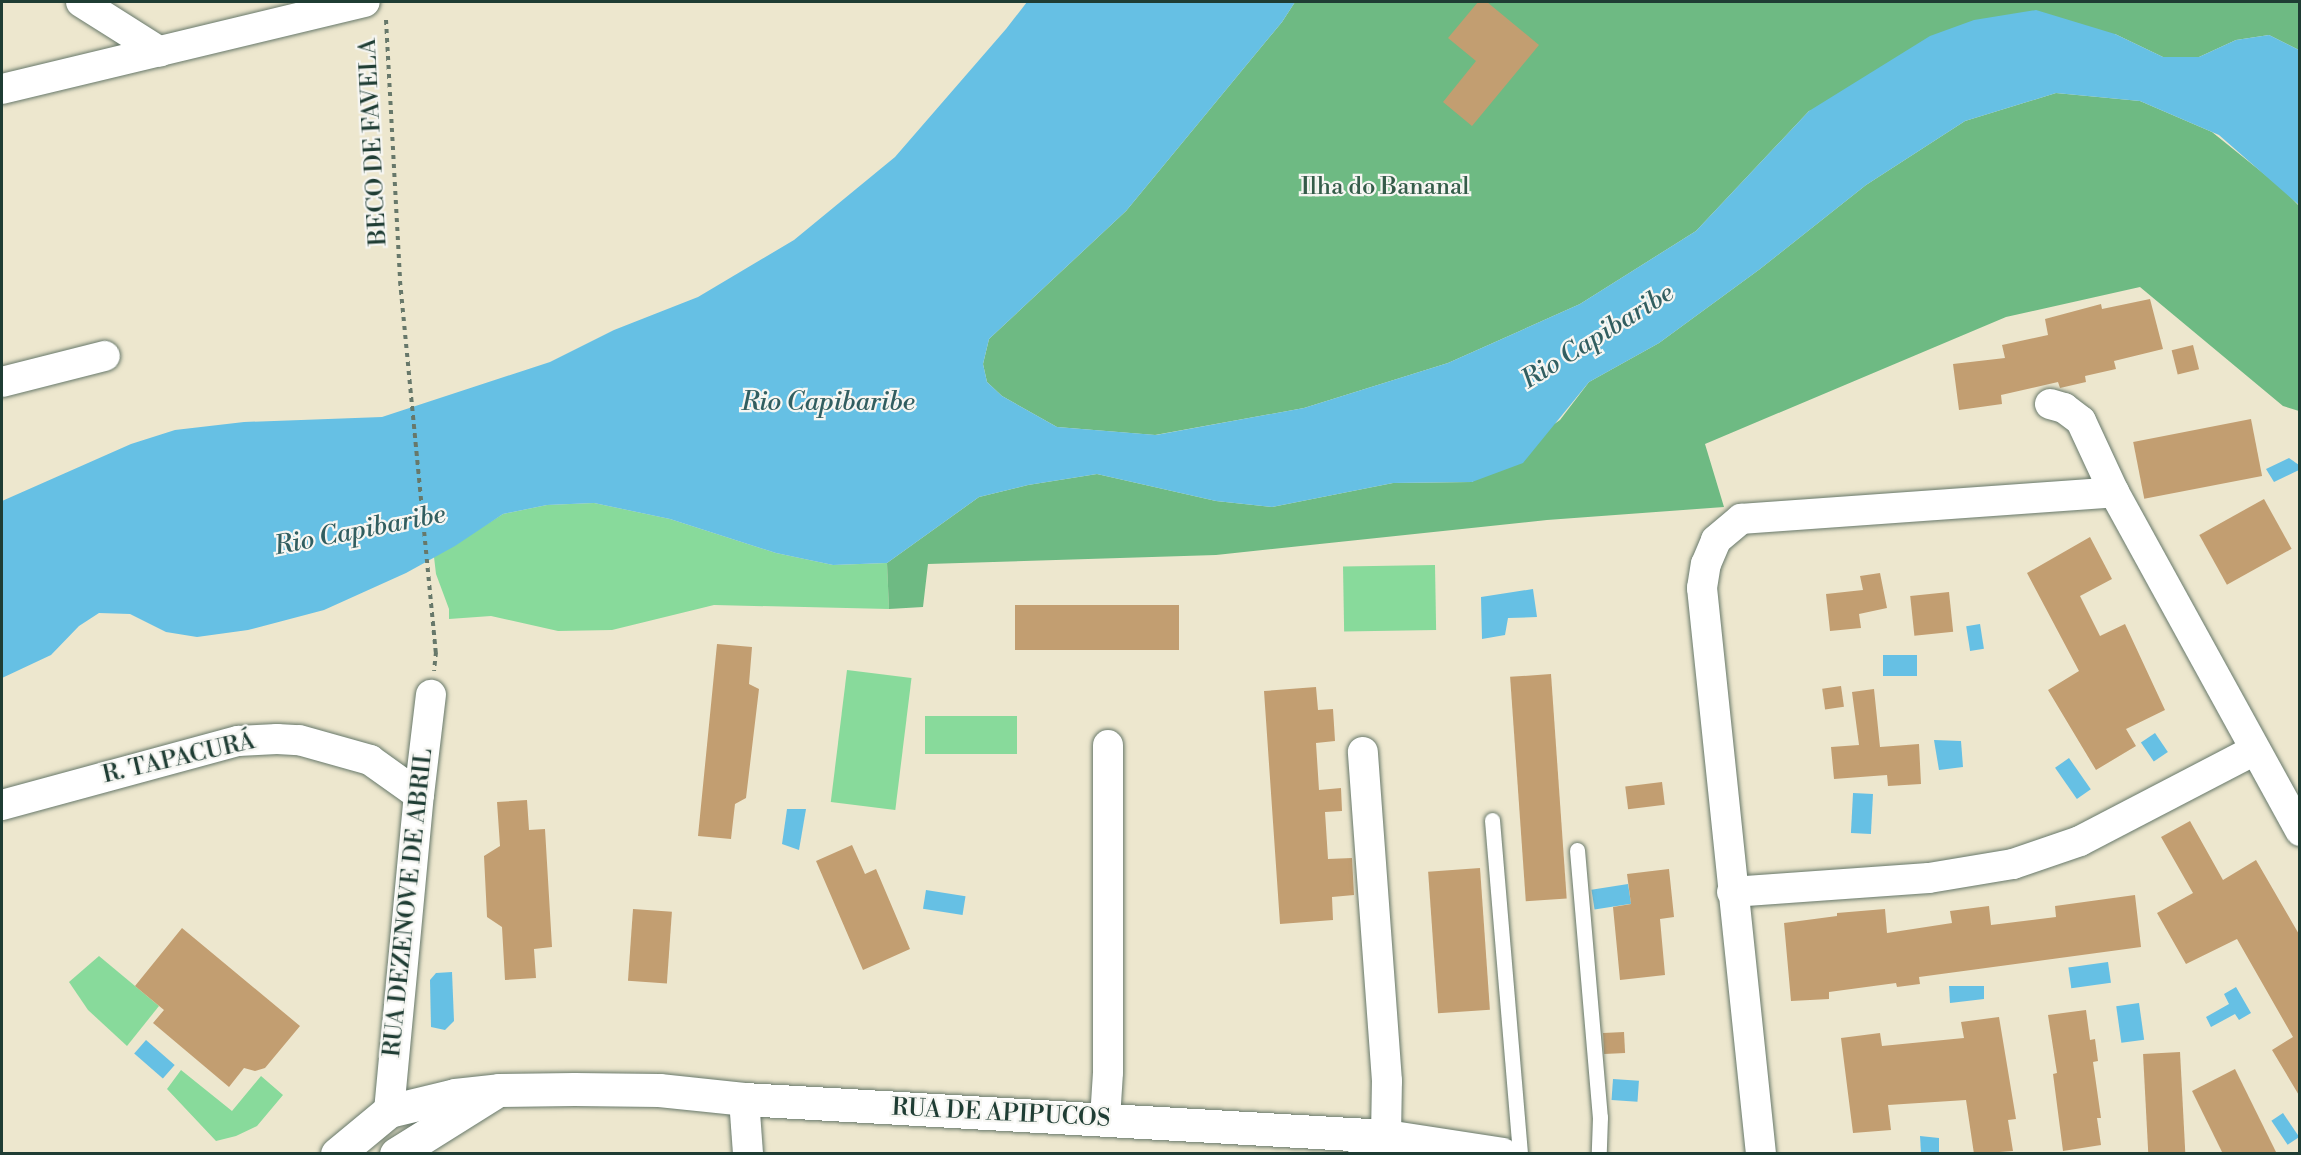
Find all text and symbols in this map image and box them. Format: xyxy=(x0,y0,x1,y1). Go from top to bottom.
street label: BECO DE FAVELA xyxy=(354,37,394,247)
park label: Ilha do Bananal xyxy=(1301,174,1469,202)
water label: Rio Capibaribe xyxy=(1516,278,1680,396)
water label: Rio Capibaribe xyxy=(741,387,915,419)
water label: Rio Capibaribe xyxy=(272,499,448,563)
street label: R. TAPACURÁ xyxy=(100,727,258,791)
street label: RUA DEZENOVE DE ABRIL xyxy=(378,747,440,1059)
street label: RUA DE APIPUCOS xyxy=(891,1094,1111,1134)

